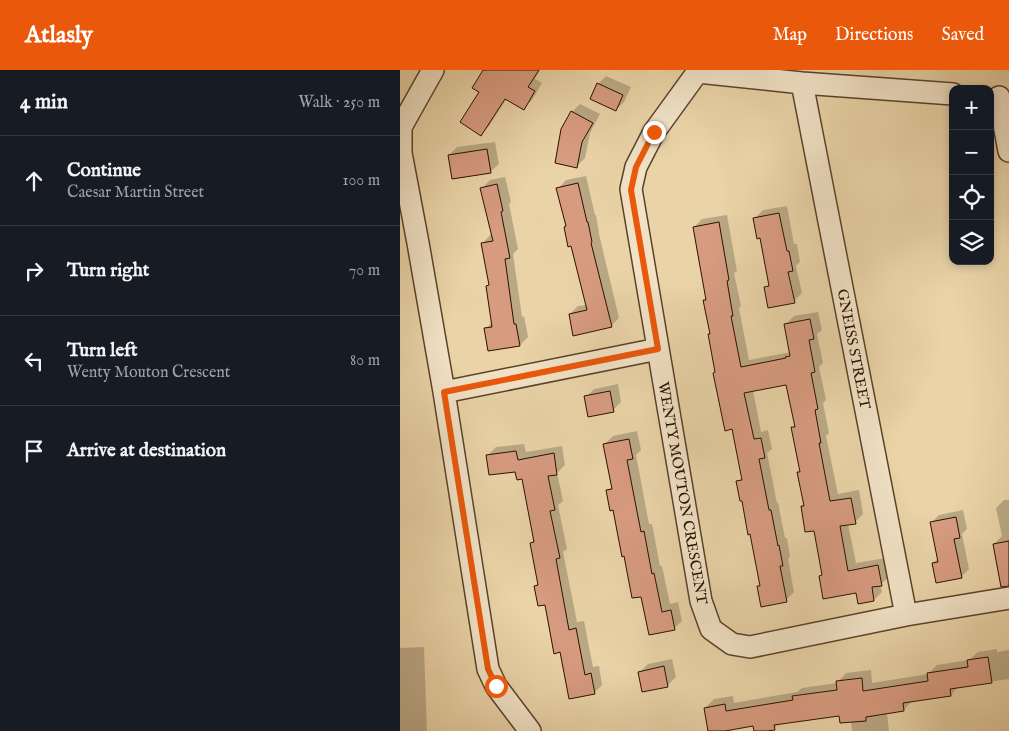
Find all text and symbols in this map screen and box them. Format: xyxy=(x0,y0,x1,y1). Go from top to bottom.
text: Atlasly xyxy=(25,20,93,51)
text: Map xyxy=(773,24,807,47)
text: Directions xyxy=(835,24,913,47)
text: Saved xyxy=(941,24,984,47)
map controls xyxy=(949,85,994,265)
button: + xyxy=(949,85,994,130)
text: 4 min xyxy=(20,89,68,116)
text: Walk · 250 m xyxy=(298,93,380,113)
route end xyxy=(643,121,666,144)
button: − xyxy=(949,130,994,175)
text: Continue xyxy=(67,159,141,183)
icon: ahead xyxy=(20,167,48,195)
text: 100 m xyxy=(343,171,380,191)
button: locate xyxy=(949,175,994,220)
text: Caesar Martin Street xyxy=(67,183,204,203)
button: layers xyxy=(949,220,994,265)
icon: right xyxy=(20,257,48,285)
text: Turn right xyxy=(67,259,149,283)
text: 70 m xyxy=(349,261,380,281)
street label: GNEISS STREET xyxy=(833,287,874,411)
text: Turn left xyxy=(67,339,138,363)
icon: left xyxy=(20,347,48,375)
text: 80 m xyxy=(350,351,380,371)
text: Wenty Mouton Crescent xyxy=(67,363,230,383)
street label: WENTY MOUTON CRESCENT xyxy=(654,380,711,606)
icon: arrive xyxy=(20,437,48,465)
text: Arrive at destination xyxy=(67,439,226,463)
route start xyxy=(485,675,508,698)

